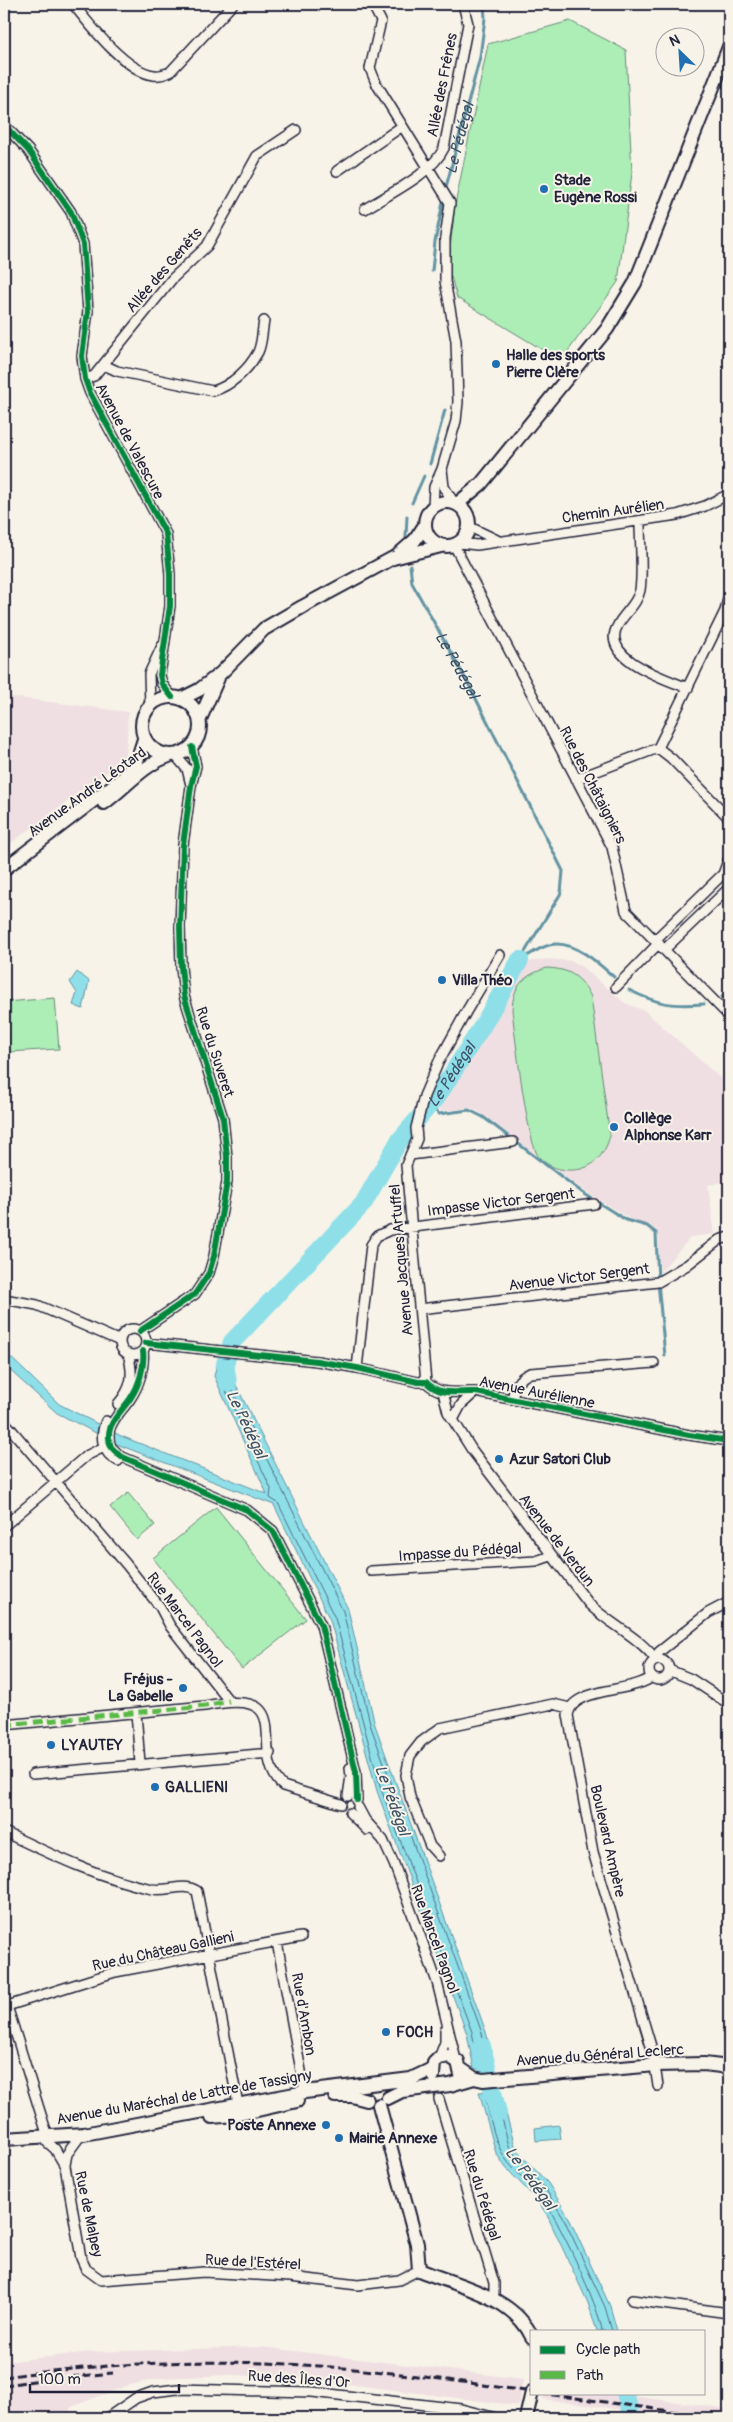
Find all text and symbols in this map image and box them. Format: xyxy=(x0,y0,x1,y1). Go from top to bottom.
north arrow xyxy=(656,28,706,78)
street label: Allée des Frênes xyxy=(423,31,462,139)
text: N xyxy=(667,31,683,50)
water label: Le Pédégal xyxy=(441,98,479,176)
place label: Stade Eugène Rossi xyxy=(554,171,637,207)
marker: Stade Eugène Rossi xyxy=(538,183,550,195)
street label: Allée des Genêts xyxy=(122,224,207,317)
place label: Halle des sports Pierre Clère xyxy=(506,346,605,382)
marker: Halle des sports Pierre Clère xyxy=(490,358,502,370)
street label: Avenue de Valescure xyxy=(91,380,168,503)
street label: Chemin Aurélien xyxy=(561,495,665,528)
water label: Le Pédégal xyxy=(430,629,484,704)
street label: Rue des Châtaigniers xyxy=(555,723,630,847)
street label: Avenue André Léotard xyxy=(24,743,150,842)
place label: Villa Théo xyxy=(452,971,512,990)
marker: Villa Théo xyxy=(436,974,448,986)
street label: Rue du Suveret xyxy=(191,1005,238,1101)
water label: Le Pédégal xyxy=(423,1037,482,1111)
place label: Collège Alphonse Karr xyxy=(624,1109,712,1145)
marker: Collège Alphonse Karr xyxy=(608,1121,620,1133)
street label: Avenue Jacques Artuffel xyxy=(385,1183,418,1337)
street label: Impasse Victor Sergent xyxy=(426,1184,577,1221)
street label: Avenue Victor Sergent xyxy=(507,1259,652,1296)
street label: Avenue Aurélienne xyxy=(478,1372,597,1413)
water label: Le Pédégal xyxy=(222,1387,272,1464)
place label: Azur Satori Club xyxy=(509,1450,611,1469)
marker: Azur Satori Club xyxy=(493,1453,505,1465)
street label: Avenue de Verdun xyxy=(515,1490,599,1590)
street label: Impasse du Pédégal xyxy=(398,1539,522,1566)
street label: Rue Marcel Pagnol xyxy=(143,1569,227,1672)
place label: Fréjus - La Gabelle xyxy=(108,1670,174,1706)
marker: Fréjus - La Gabelle xyxy=(177,1682,189,1694)
place label: LYAUTEY xyxy=(61,1736,123,1755)
marker: LYAUTEY xyxy=(45,1739,57,1751)
water label: Le Pédégal xyxy=(370,1762,415,1840)
place label: GALLIENI xyxy=(165,1778,228,1797)
marker: GALLIENI xyxy=(149,1781,161,1793)
street label: Boulevard Ampère xyxy=(585,1783,630,1900)
street label: Rue Marcel Pagnol xyxy=(406,1882,463,1996)
street label: Rue du Château Gallieni xyxy=(91,1927,236,1976)
street label: Rue d'Ambon xyxy=(287,1971,320,2057)
place label: FOCH xyxy=(396,2023,434,2042)
marker: FOCH xyxy=(380,2026,392,2038)
street label: Avenue du Général Leclerc xyxy=(515,2040,685,2071)
street label: Avenue du Maréchal de Lattre de Tassigny xyxy=(55,2066,314,2129)
place label: Poste Annexe xyxy=(227,2116,317,2135)
marker: Poste Annexe xyxy=(320,2119,332,2131)
place label: Mairie Annexe xyxy=(349,2129,438,2148)
marker: Mairie Annexe xyxy=(333,2132,345,2144)
water label: Le Pédégal xyxy=(501,2143,561,2216)
street label: Rue du Pédégal xyxy=(459,2147,504,2243)
street label: Rue de Malpey xyxy=(70,2169,107,2259)
street label: Rue de l'Estérel xyxy=(204,2250,301,2275)
legend xyxy=(530,2330,706,2394)
text: Cycle path xyxy=(576,2340,640,2359)
scale bar xyxy=(30,2362,179,2394)
street label: Rue des Îles d'Or xyxy=(247,2366,351,2393)
text: Path xyxy=(576,2366,603,2385)
text: 100 m xyxy=(38,2370,81,2389)

